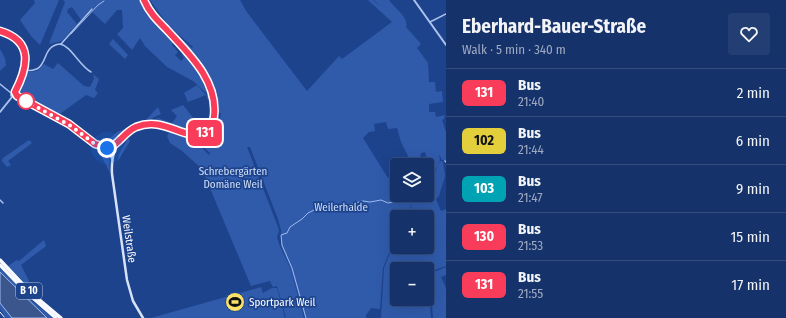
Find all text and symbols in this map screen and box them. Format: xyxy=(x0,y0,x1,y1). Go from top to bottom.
button: heart xyxy=(728,13,770,55)
text: Eberhard-Bauer-Straße xyxy=(462,15,646,38)
text: Walk · 5 min · 340 m xyxy=(462,42,566,57)
text: Bus xyxy=(518,76,541,94)
text: 131 xyxy=(475,84,493,101)
text: 2 min xyxy=(737,84,770,102)
unlabelled marker xyxy=(17,92,35,110)
text: 21:40 xyxy=(518,94,544,109)
line badge: 131 xyxy=(182,120,228,146)
text: 131 xyxy=(196,124,214,141)
text: Bus xyxy=(518,124,541,142)
text: 102 xyxy=(474,132,494,149)
text: 6 min xyxy=(736,132,770,150)
your location xyxy=(97,138,117,158)
text: 21:44 xyxy=(518,142,544,157)
map controls xyxy=(390,158,434,306)
button: layers xyxy=(390,158,434,202)
park label: Schrebergärten Domäne Weil xyxy=(199,165,267,191)
text: Bus xyxy=(518,172,541,190)
text: 103 xyxy=(474,180,494,197)
text: 9 min xyxy=(736,180,770,198)
text: 21:47 xyxy=(518,190,543,205)
park label: Weilerhalde xyxy=(314,201,368,214)
button: + xyxy=(390,210,434,254)
street label: Weilstraße xyxy=(119,214,139,264)
text: Bus xyxy=(518,220,541,238)
text: 130 xyxy=(474,228,494,245)
text: 15 min xyxy=(731,228,770,246)
text: 21:53 xyxy=(518,238,543,253)
button: − xyxy=(390,262,434,306)
text: Bus xyxy=(518,268,541,286)
text: 131 xyxy=(475,276,493,293)
text: 17 min xyxy=(731,276,770,294)
road number: B 10 xyxy=(16,283,42,299)
text: 21:55 xyxy=(518,286,543,301)
sports icon: Sportpark Weil xyxy=(224,291,246,313)
place label: Sportpark Weil xyxy=(249,296,316,309)

